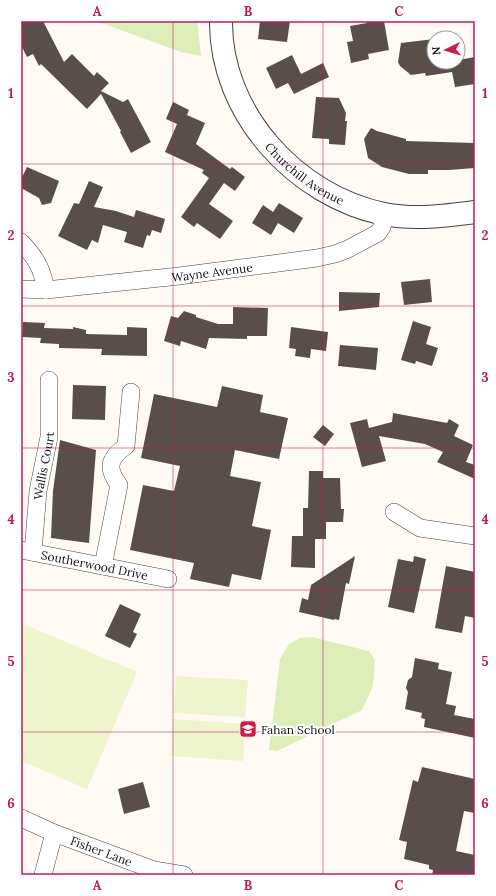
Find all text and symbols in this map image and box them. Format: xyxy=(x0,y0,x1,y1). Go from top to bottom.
text: A xyxy=(93,3,102,20)
text: B xyxy=(244,3,253,20)
text: C xyxy=(395,3,404,20)
north arrow xyxy=(426,30,466,70)
text: N xyxy=(429,46,443,56)
text: 1 xyxy=(8,85,14,102)
text: 1 xyxy=(482,85,488,102)
street label: Churchill Avenue xyxy=(262,139,347,208)
text: 2 xyxy=(8,227,15,244)
text: 2 xyxy=(482,227,489,244)
street label: Wayne Avenue xyxy=(171,259,254,284)
text: 3 xyxy=(7,369,15,386)
text: 3 xyxy=(481,369,489,386)
street label: Wallis Court xyxy=(30,432,57,500)
text: 4 xyxy=(7,511,15,528)
text: 4 xyxy=(481,511,489,528)
street label: Southerwood Drive xyxy=(40,547,150,582)
text: 5 xyxy=(7,653,15,670)
text: 5 xyxy=(481,653,489,670)
school or university icon: Fahan School xyxy=(238,719,258,739)
place label: Fahan School xyxy=(261,722,335,737)
text: 6 xyxy=(7,795,15,812)
text: 6 xyxy=(481,795,489,812)
street label: Fisher Lane xyxy=(69,832,135,869)
text: A xyxy=(93,877,102,894)
text: B xyxy=(244,877,253,894)
text: C xyxy=(395,877,404,894)

